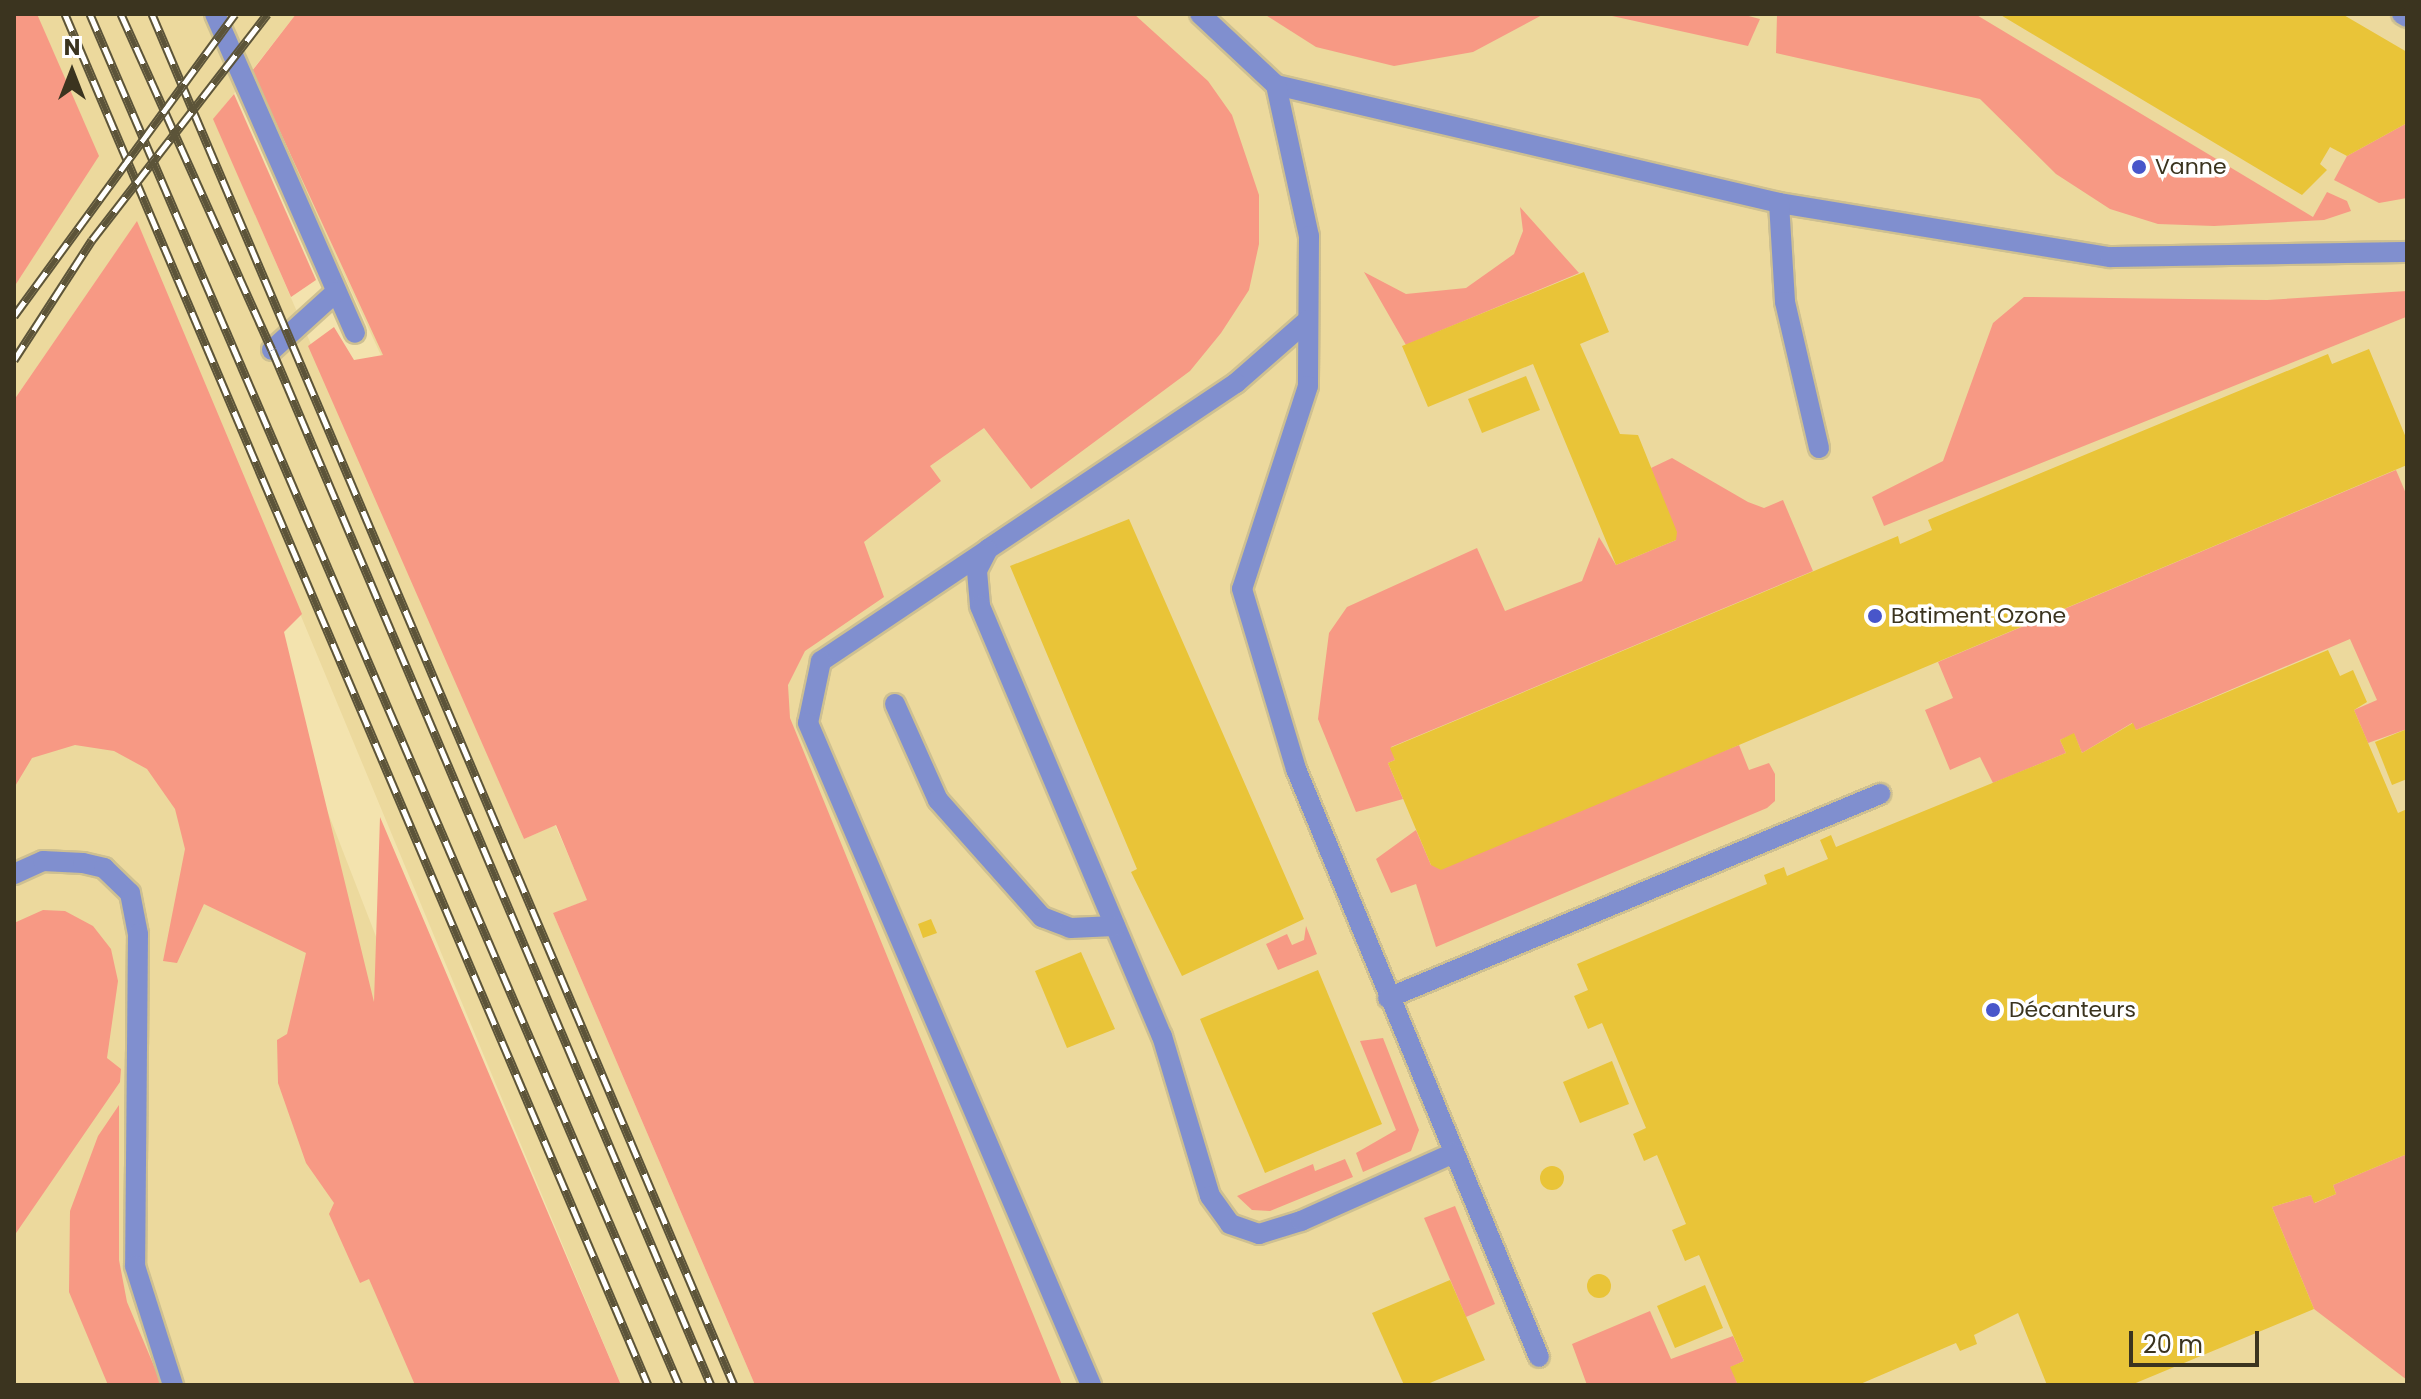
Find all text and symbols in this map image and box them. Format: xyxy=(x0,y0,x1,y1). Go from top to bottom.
north arrow xyxy=(32,32,112,112)
text: N xyxy=(64,32,80,63)
place label: Vanne xyxy=(2155,154,2227,180)
marker: Vanne xyxy=(2130,158,2148,176)
place label: Batiment Ozone xyxy=(1891,603,2066,629)
marker: Batiment Ozone xyxy=(1866,607,1884,625)
place label: Décanteurs xyxy=(2009,997,2136,1023)
marker: Décanteurs xyxy=(1984,1001,2002,1019)
scale bar xyxy=(2133,1315,2263,1365)
text: 20 m xyxy=(2143,1328,2203,1361)

